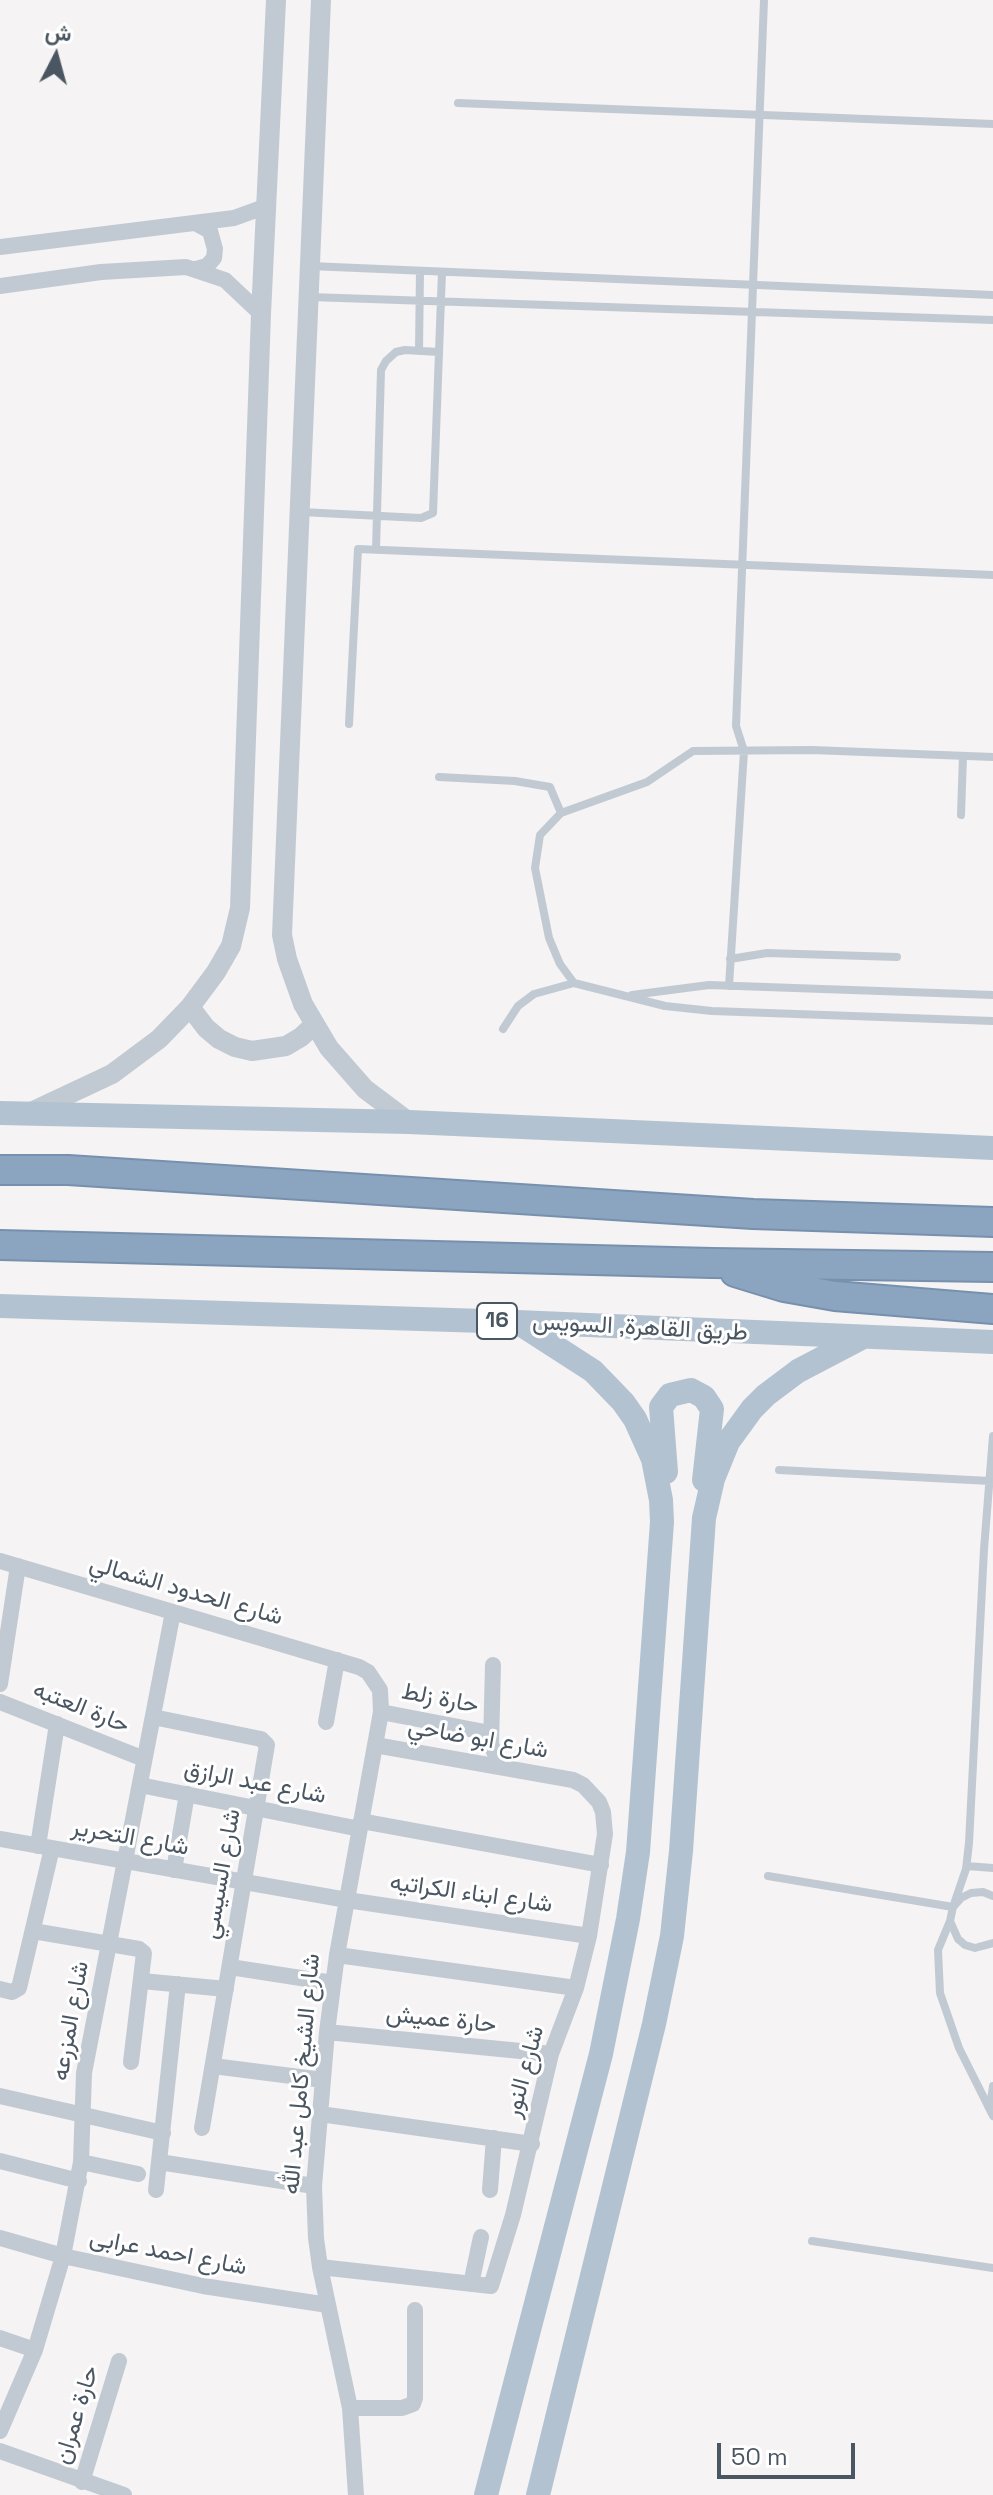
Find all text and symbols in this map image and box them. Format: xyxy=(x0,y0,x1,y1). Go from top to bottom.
north arrow xyxy=(16,16,96,96)
text: ش xyxy=(44,17,73,47)
road number: 16 xyxy=(477,1303,517,1339)
street label: طريق القاهرة, السويس xyxy=(532,1308,748,1348)
street label: شارع الحدود الشمالي xyxy=(86,1550,286,1632)
street label: حارة العتبه xyxy=(28,1676,134,1740)
street label: حارة زلط xyxy=(399,1677,481,1721)
street label: شارع ابو ضاحي xyxy=(406,1712,550,1766)
street label: شارع عبد الرازق xyxy=(182,1755,328,1811)
street label: شارع السيسي xyxy=(196,1807,248,1941)
street label: شارع التحرير xyxy=(69,1814,191,1862)
street label: شارع ابناء الكراتيه xyxy=(388,1868,554,1920)
street label: شارع الشيخ كامل عبد الله xyxy=(277,1952,327,2196)
street label: شارع المزرعه xyxy=(46,1959,96,2083)
street label: حارة عميش xyxy=(384,2000,498,2040)
street label: شارع النور xyxy=(499,2023,551,2121)
street label: شارع احمد عرابى xyxy=(87,2224,249,2282)
street label: حارة عمران xyxy=(48,2362,106,2468)
scale bar xyxy=(721,2427,859,2477)
text: 50 m xyxy=(731,2441,788,2472)

